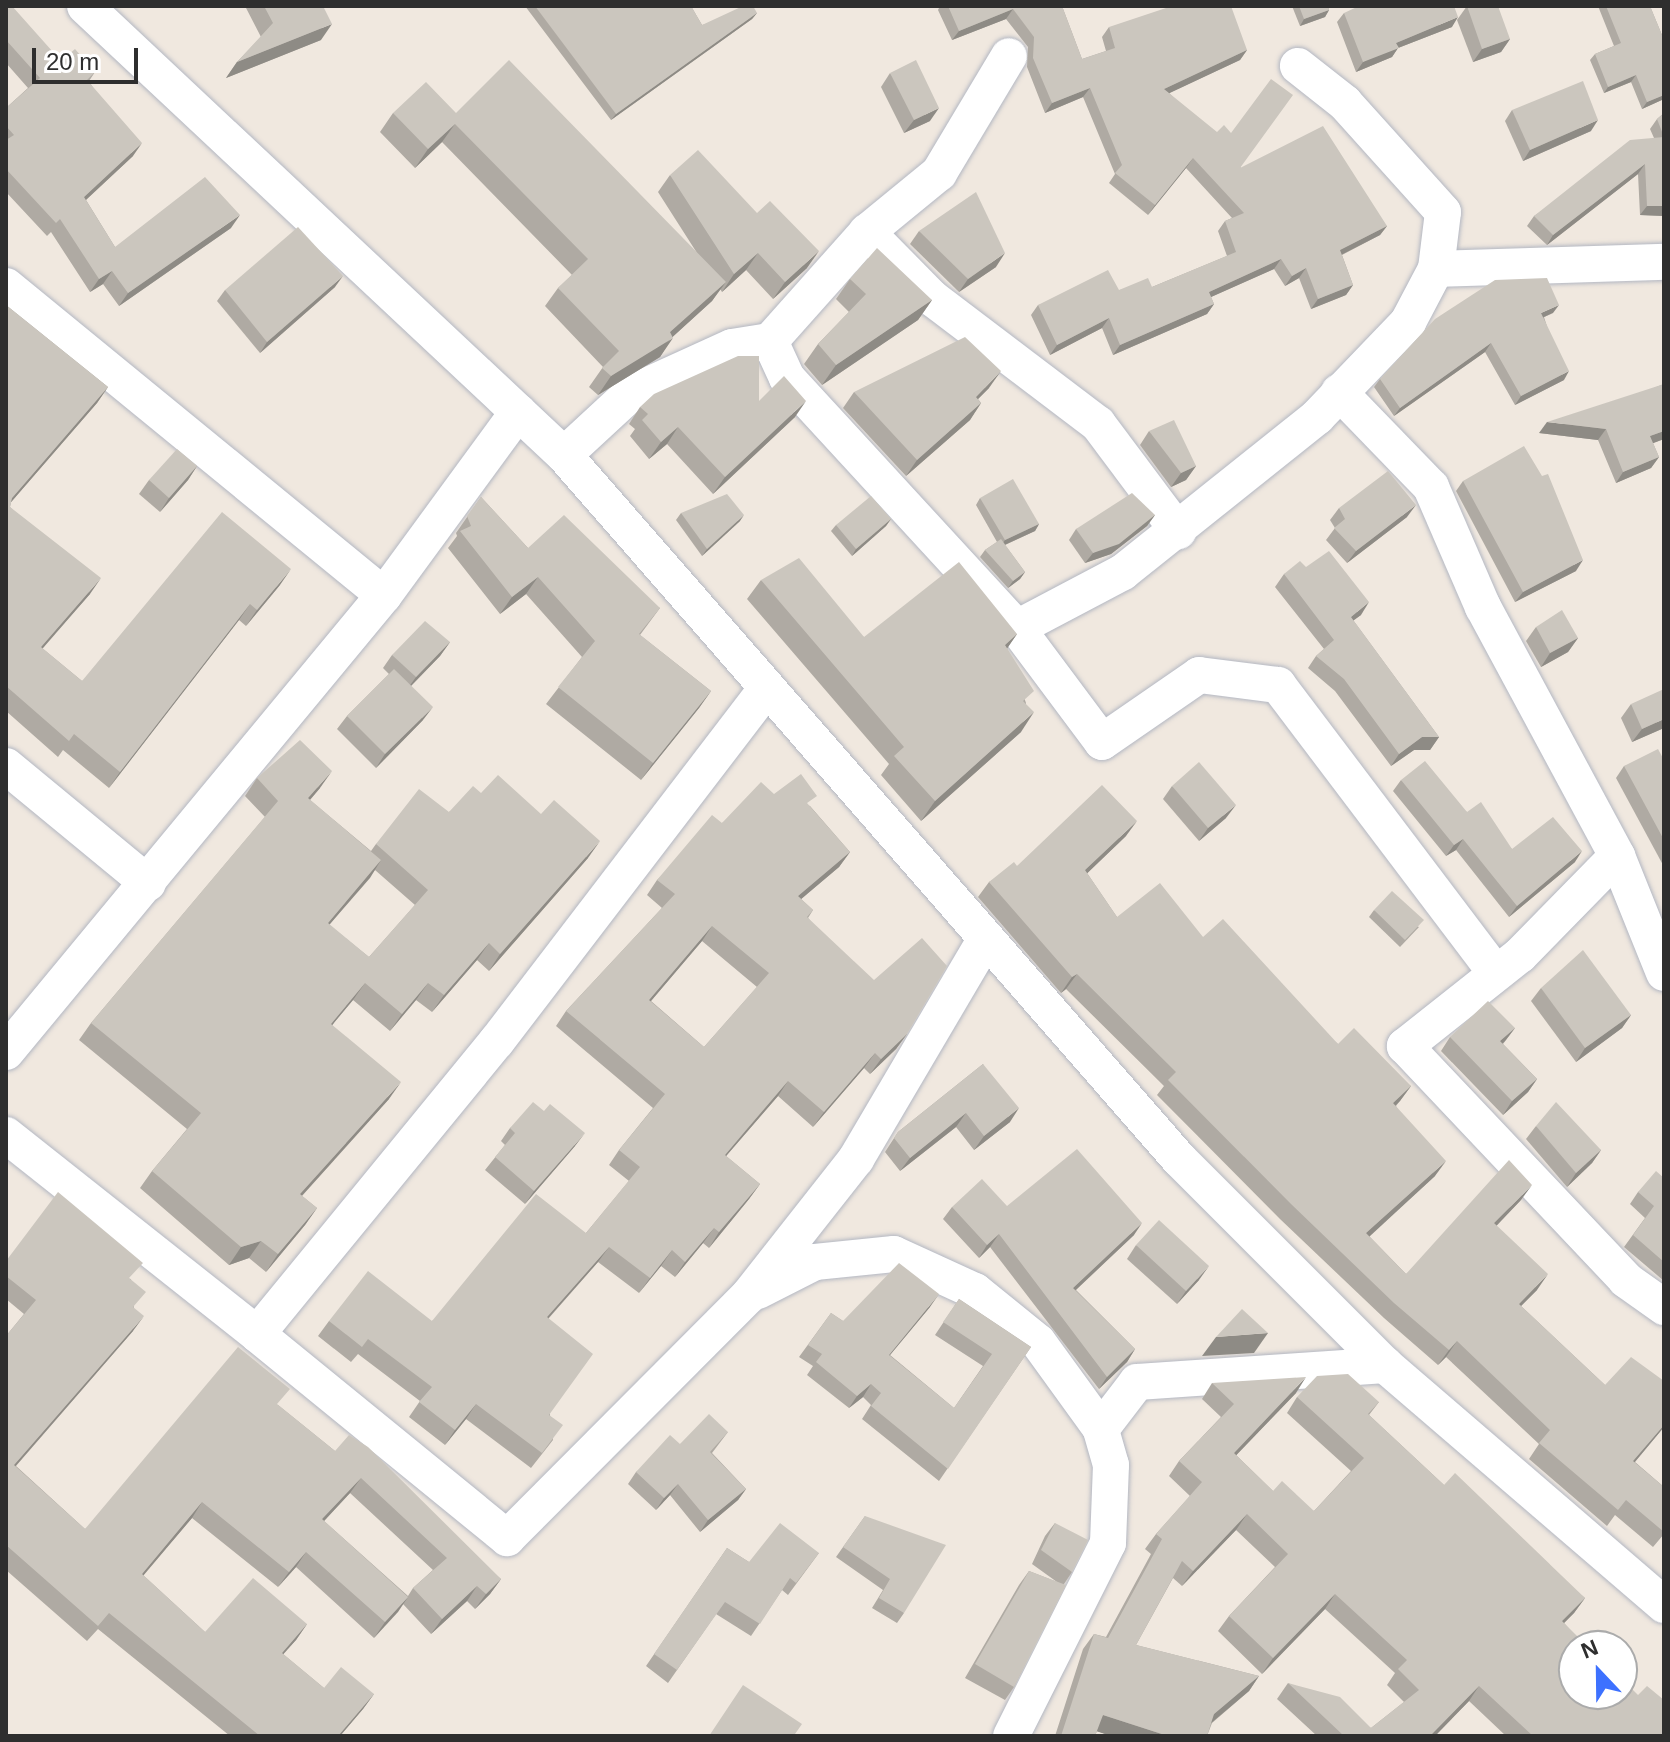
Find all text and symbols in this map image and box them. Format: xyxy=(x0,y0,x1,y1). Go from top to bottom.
scale bar xyxy=(36,32,142,82)
text: 20 m xyxy=(46,48,99,75)
north arrow xyxy=(1558,1630,1638,1710)
text: N xyxy=(1578,1635,1602,1664)

